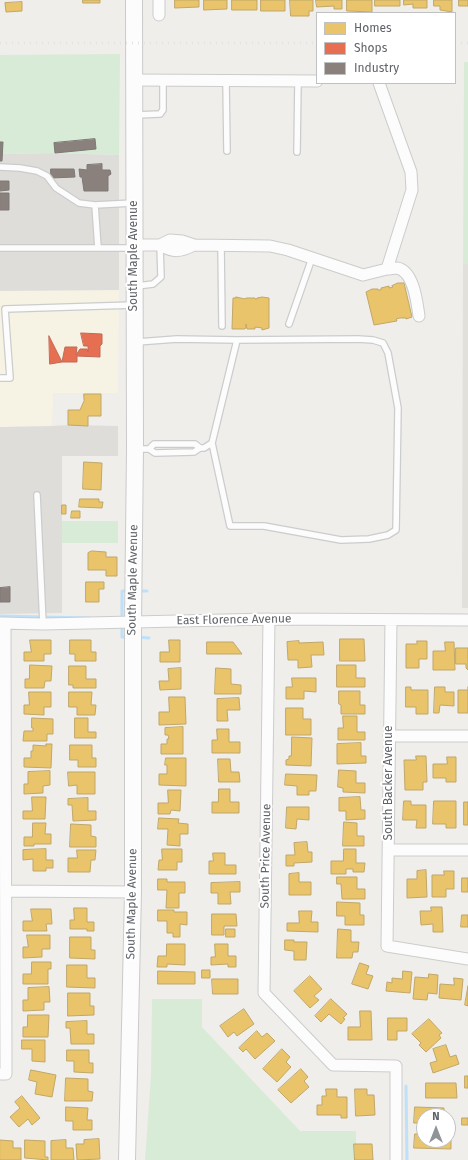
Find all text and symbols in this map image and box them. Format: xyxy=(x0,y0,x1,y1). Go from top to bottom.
legend xyxy=(316,12,456,84)
text: Homes xyxy=(354,21,392,35)
text: Shops xyxy=(354,41,387,55)
text: Industry xyxy=(354,61,399,75)
street label: South Maple Avenue xyxy=(127,200,141,312)
street label: South Maple Avenue xyxy=(125,524,141,636)
street label: East Florence Avenue xyxy=(176,612,292,628)
street label: South Backer Avenue xyxy=(382,726,396,840)
street label: South Price Avenue xyxy=(258,803,274,909)
street label: South Maple Avenue xyxy=(124,848,140,960)
north arrow xyxy=(416,1108,456,1148)
text: N xyxy=(432,1110,440,1123)

